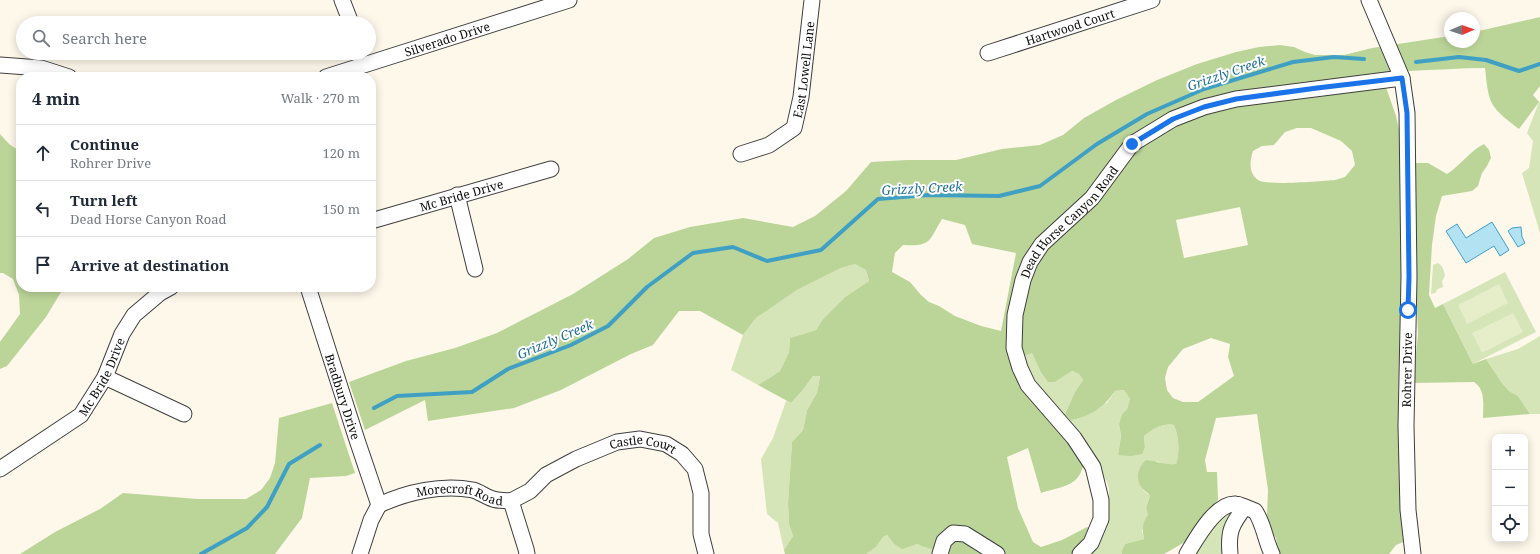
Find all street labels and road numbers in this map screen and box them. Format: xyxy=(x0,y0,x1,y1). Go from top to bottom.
street label: Hartwood Court xyxy=(1023,4,1117,49)
street label: Silverado Drive xyxy=(402,17,492,60)
street label: East Lowell Lane xyxy=(788,20,818,119)
street label: Dead Horse Canyon Road xyxy=(1016,161,1122,281)
street label: Mc Bride Drive xyxy=(418,175,505,215)
street label: Rohrer Drive xyxy=(1398,332,1416,408)
street label: Mc Bride Drive xyxy=(74,335,128,419)
street label: Bradbury Drive xyxy=(321,351,365,442)
street label: Castle Court xyxy=(606,430,680,457)
street label: Morecroft Road xyxy=(414,479,504,509)

